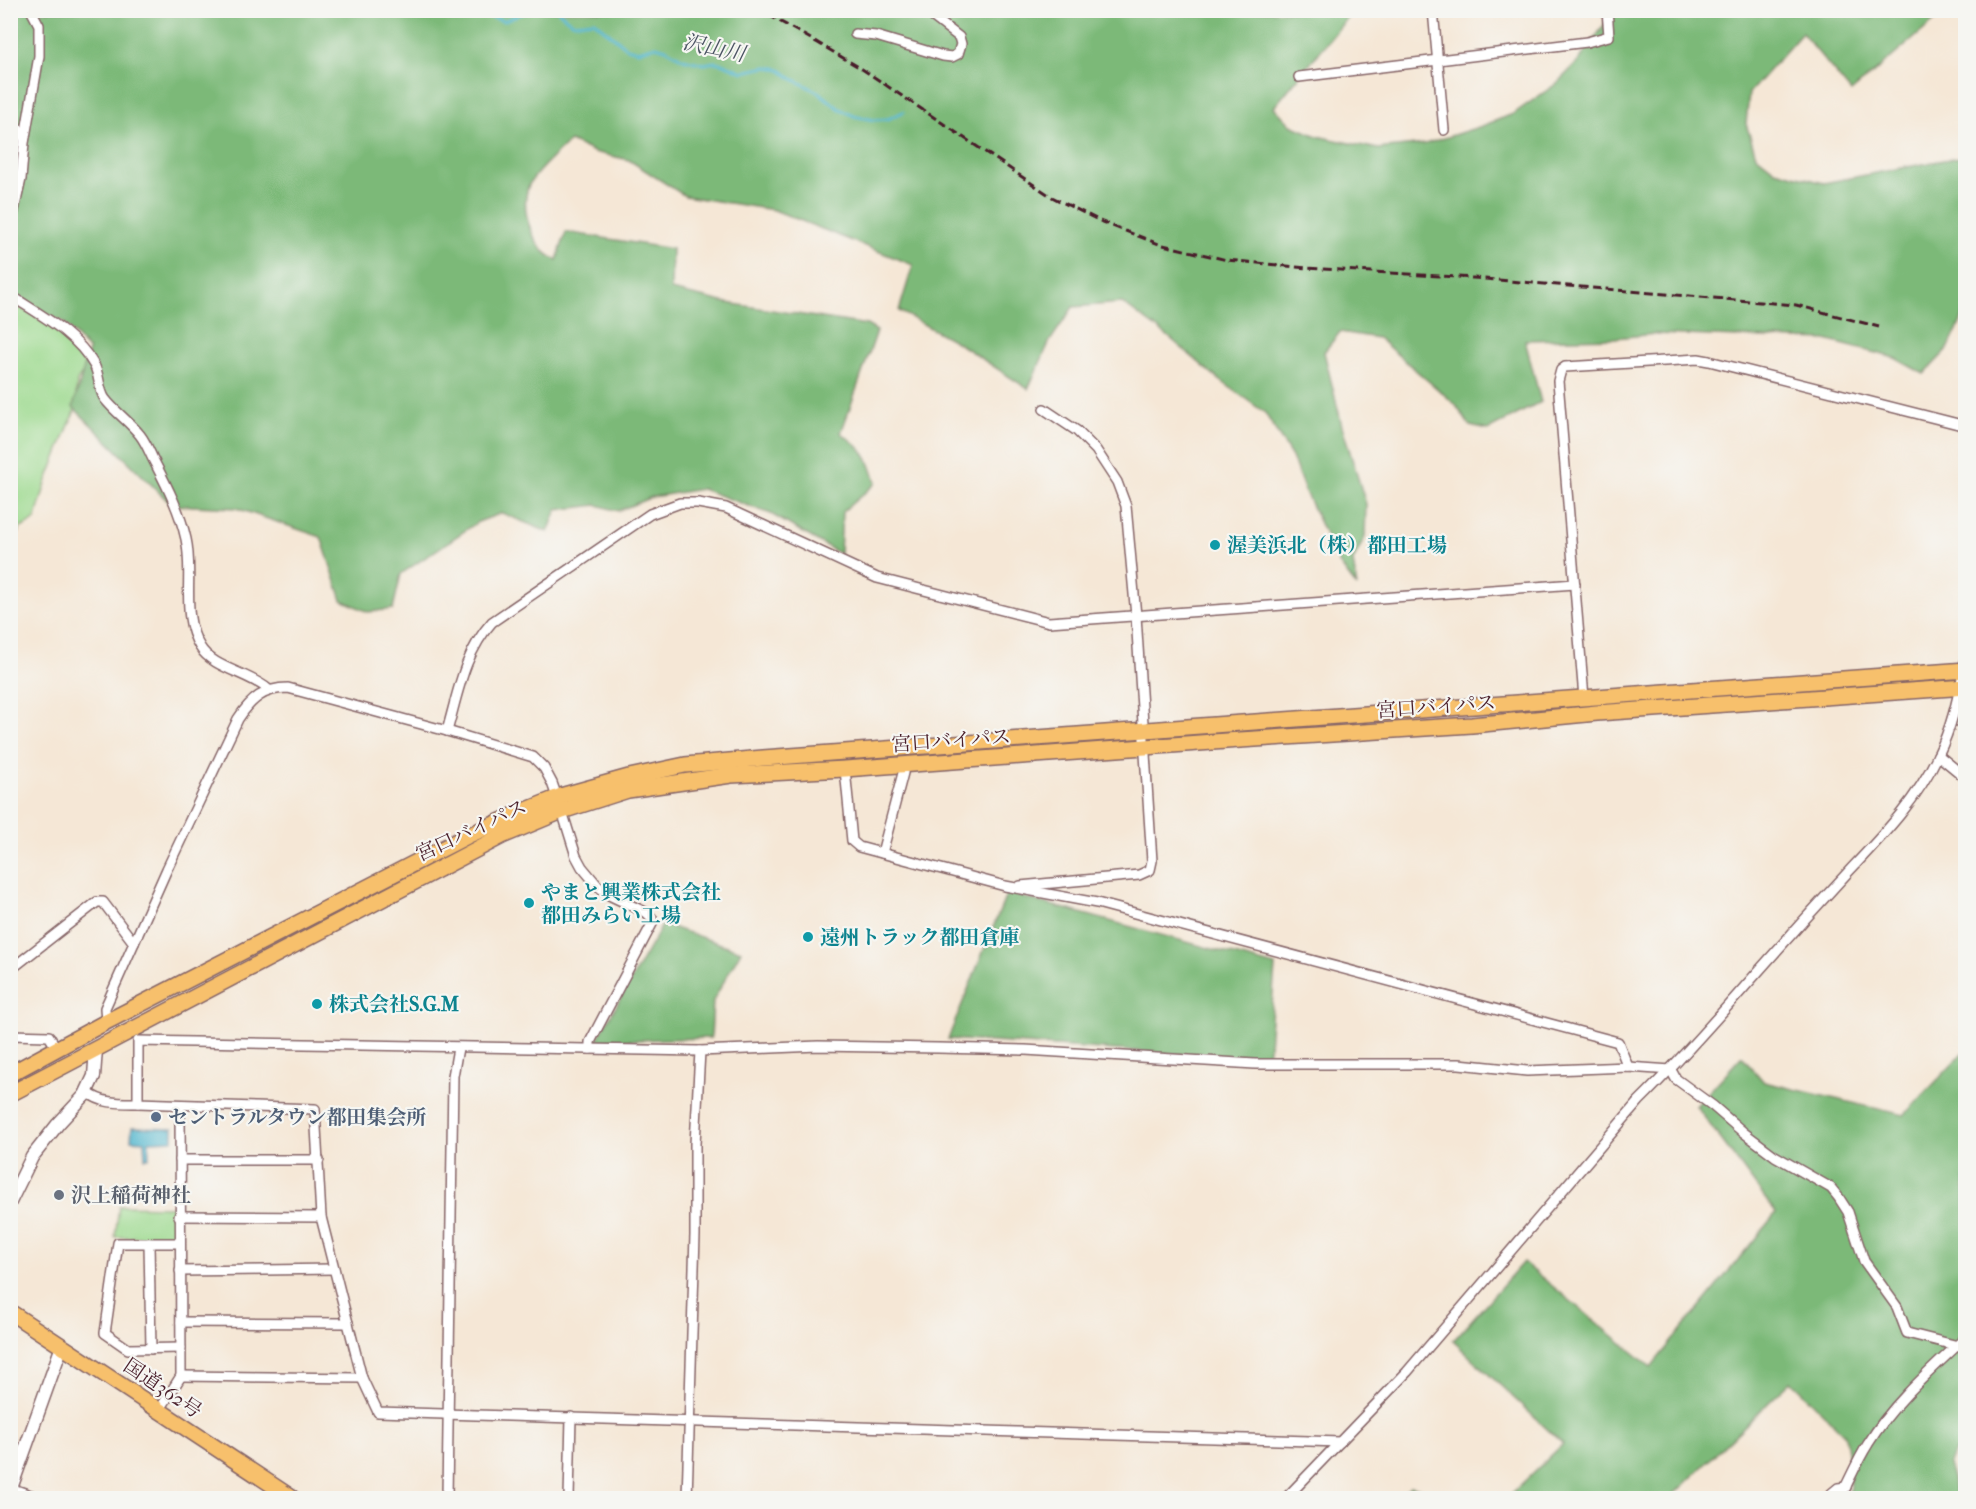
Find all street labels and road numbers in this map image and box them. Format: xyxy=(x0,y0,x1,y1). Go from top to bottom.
street label: 宮口バイパス xyxy=(1376,691,1496,722)
street label: 宮口バイパス xyxy=(891,725,1011,756)
street label: 宮口バイパス xyxy=(412,795,530,866)
street label: 国道362号 xyxy=(119,1354,206,1423)

